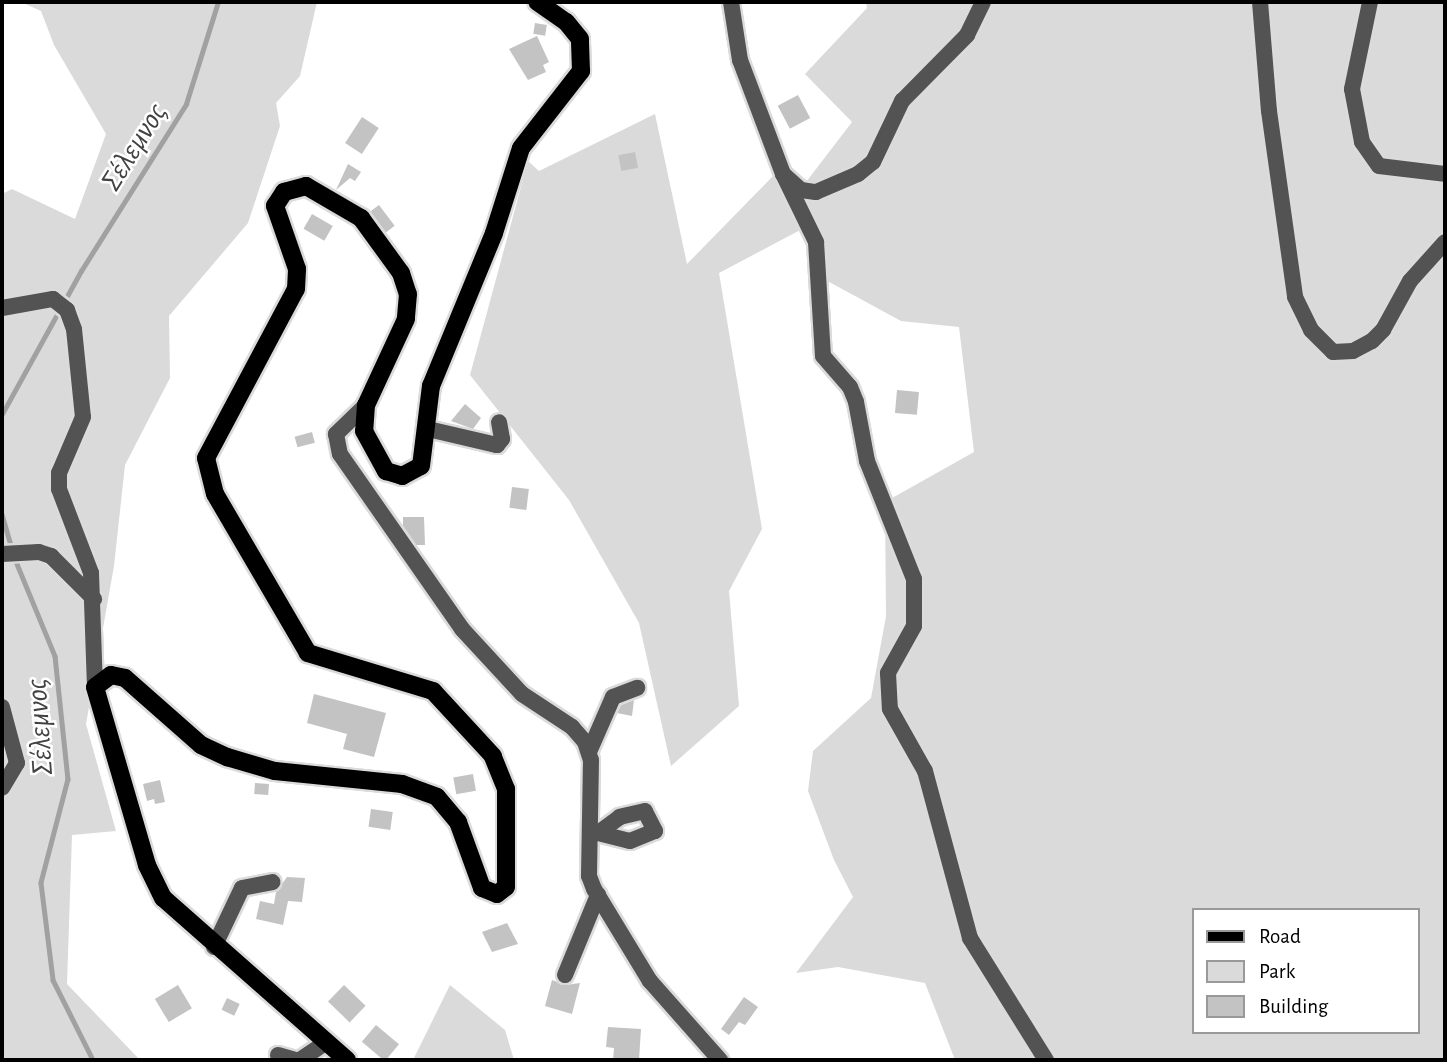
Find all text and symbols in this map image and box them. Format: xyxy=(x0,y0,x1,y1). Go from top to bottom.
water label: Σέλεμνος xyxy=(93,97,175,197)
water label: Σέλεμνος xyxy=(19,678,61,776)
legend xyxy=(1192,908,1419,1034)
text: Road xyxy=(1259,926,1301,947)
text: Park xyxy=(1259,961,1295,982)
text: Building xyxy=(1259,996,1328,1017)

